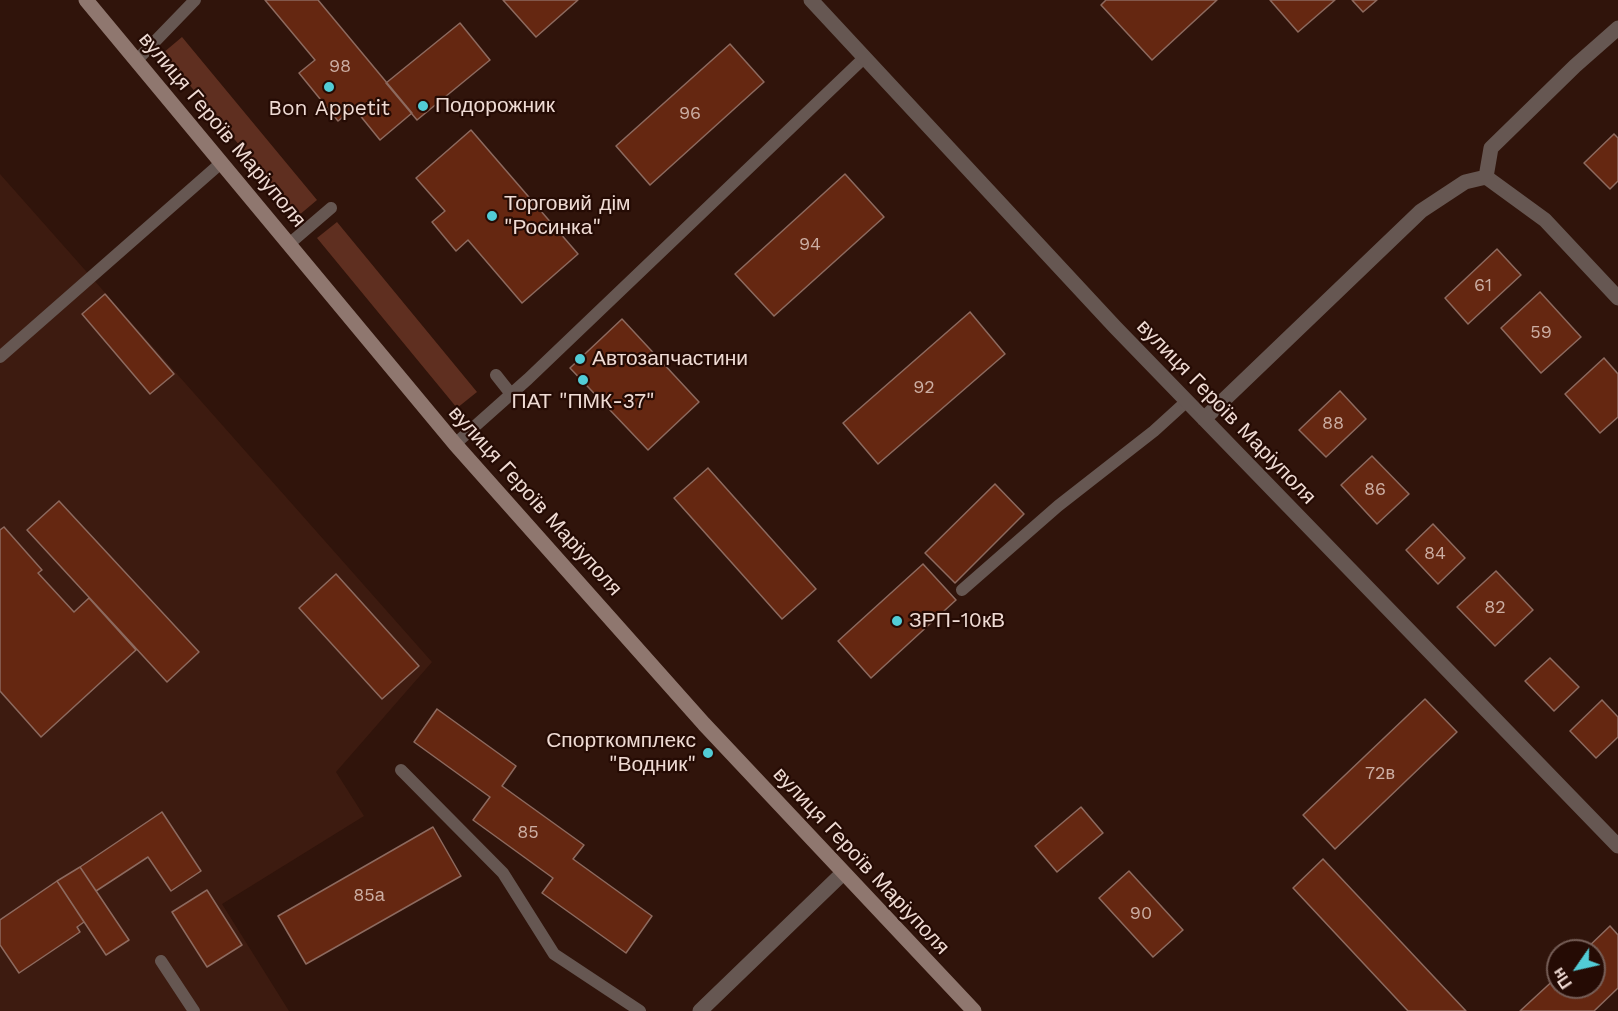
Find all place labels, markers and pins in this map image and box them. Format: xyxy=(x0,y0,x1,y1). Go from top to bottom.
marker: Bon Appetit xyxy=(322,80,336,94)
place label: Подорожник xyxy=(435,93,555,119)
place label: Bon Appetit xyxy=(268,96,390,122)
marker: Подорожник xyxy=(416,99,430,113)
place label: Торговий дім "Росинка" xyxy=(504,191,631,241)
marker: Торговий дім "Росинка" xyxy=(485,209,499,223)
place label: Автозапчастини xyxy=(592,346,748,372)
marker: Автозапчастини xyxy=(573,352,587,366)
marker: ПАТ "ПМК-37" xyxy=(576,373,590,387)
place label: ПАТ "ПМК-37" xyxy=(512,389,654,415)
place label: ЗРП-10кВ xyxy=(909,608,1005,634)
marker: ЗРП-10кВ xyxy=(890,614,904,628)
place label: Спорткомплекс "Водник" xyxy=(546,728,696,778)
marker: Спорткомплекс "Водник" xyxy=(701,746,715,760)

